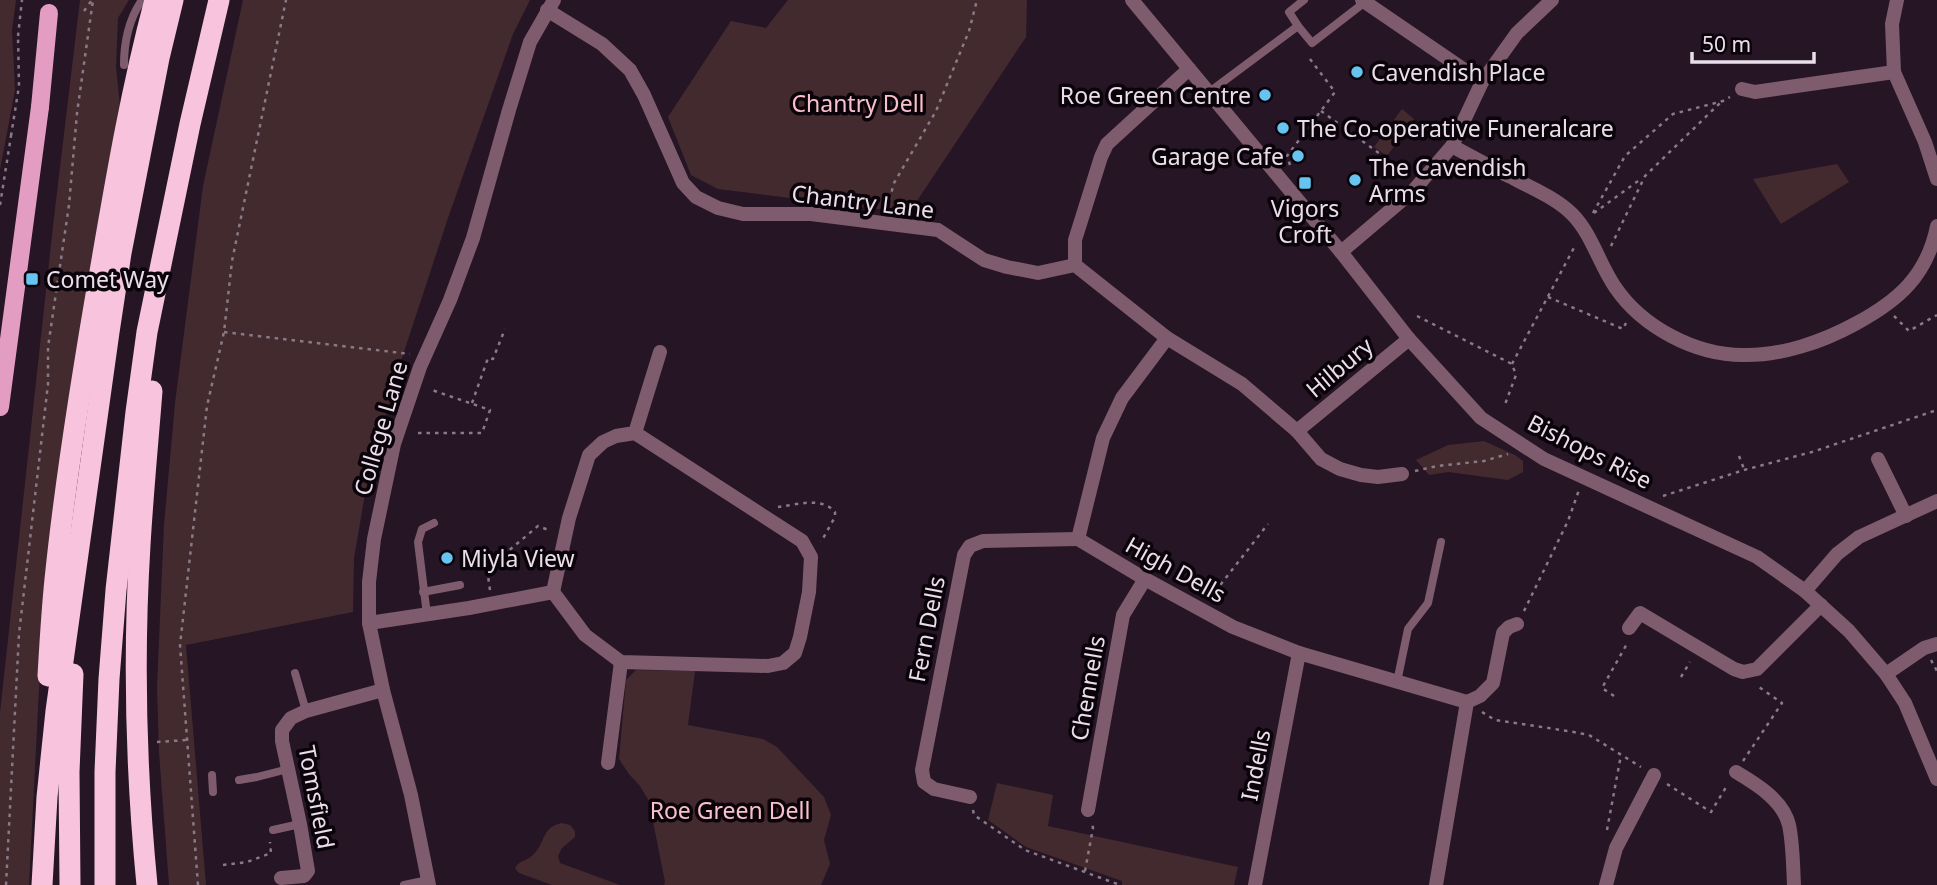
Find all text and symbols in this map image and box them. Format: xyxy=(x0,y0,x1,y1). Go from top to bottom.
scale bar xyxy=(1692,21,1814,65)
text: 50 m xyxy=(1702,30,1751,58)
place label: Cavendish Place xyxy=(1371,56,1545,88)
marker: Cavendish Place xyxy=(1349,64,1365,80)
place label: Roe Green Centre xyxy=(1060,79,1251,111)
park label: Chantry Dell xyxy=(791,87,925,119)
marker: Roe Green Centre xyxy=(1257,87,1273,103)
place label: The Co-operative Funeralcare xyxy=(1297,112,1614,144)
marker: The Co-operative Funeralcare xyxy=(1275,120,1291,136)
place label: Garage Cafe xyxy=(1151,140,1284,172)
marker: Garage Cafe xyxy=(1290,148,1306,164)
place label: The Cavendish Arms xyxy=(1369,151,1527,209)
marker: The Cavendish Arms xyxy=(1347,172,1363,188)
marker: Vigors Croft xyxy=(1297,175,1313,191)
street label: Chantry Lane xyxy=(790,176,936,226)
place label: Vigors Croft xyxy=(1271,192,1339,250)
place label: Comet Way xyxy=(46,263,169,295)
marker: Comet Way xyxy=(24,271,40,287)
street label: Hilbury xyxy=(1299,329,1380,404)
street label: College Lane xyxy=(346,357,414,499)
street label: Bishops Rise xyxy=(1522,406,1658,496)
street label: High Dells xyxy=(1120,528,1232,610)
place label: Miyla View xyxy=(461,542,575,574)
marker: Miyla View xyxy=(439,550,455,566)
street label: Fern Dells xyxy=(900,573,952,685)
street label: Chennells xyxy=(1062,633,1112,743)
street label: Indells xyxy=(1232,727,1278,803)
street label: Tomsfield xyxy=(291,743,343,851)
park label: Roe Green Dell xyxy=(650,794,810,826)

